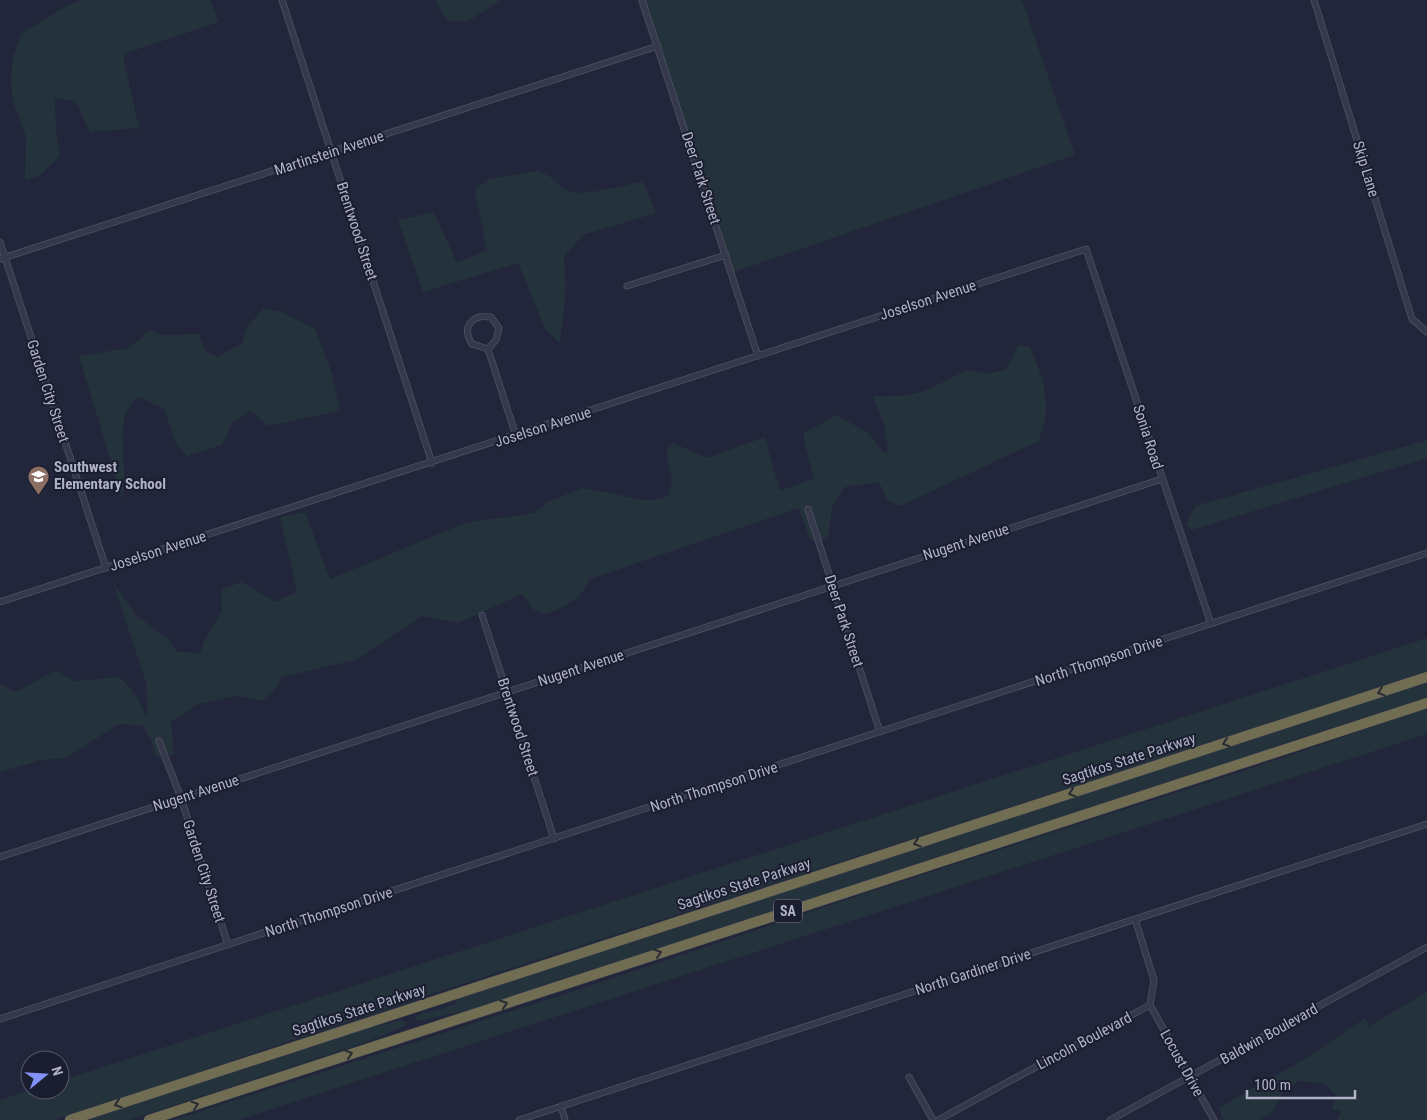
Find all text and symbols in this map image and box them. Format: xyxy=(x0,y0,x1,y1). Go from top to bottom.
street label: Martinstein Avenue xyxy=(272,127,386,179)
street label: Deer Park Street xyxy=(678,130,724,226)
street label: Skip Lane xyxy=(1349,139,1383,199)
street label: Brentwood Street xyxy=(333,180,381,282)
street label: Joselson Avenue xyxy=(877,276,979,324)
street label: Garden City Street xyxy=(23,337,73,445)
street label: Sonia Road xyxy=(1129,402,1167,472)
street label: Joselson Avenue xyxy=(492,403,594,451)
place label: Southwest Elementary School xyxy=(54,458,166,493)
school or university icon: Southwest Elementary School xyxy=(26,464,50,495)
street label: Nugent Avenue xyxy=(921,520,1011,564)
street label: Joselson Avenue xyxy=(107,527,209,575)
street label: Deer Park Street xyxy=(821,573,867,669)
street label: North Thompson Drive xyxy=(1033,632,1165,690)
street label: Nugent Avenue xyxy=(536,646,626,690)
street label: Brentwood Street xyxy=(494,676,542,778)
one-way arrow xyxy=(1377,686,1385,696)
street label: Sagtikos State Parkway xyxy=(1060,729,1198,789)
one-way arrow xyxy=(1223,737,1231,747)
street label: North Thompson Drive xyxy=(648,758,780,816)
street label: Nugent Avenue xyxy=(151,771,241,815)
one-way arrow xyxy=(1068,787,1076,797)
street label: Garden City Street xyxy=(179,817,229,925)
one-way arrow xyxy=(914,838,922,848)
street label: Sagtikos State Parkway xyxy=(675,854,813,914)
street label: North Thompson Drive xyxy=(263,883,395,941)
road number: SA xyxy=(774,899,802,922)
street label: North Gardiner Drive xyxy=(913,945,1033,999)
one-way arrow xyxy=(654,949,662,959)
street label: Sagtikos State Parkway xyxy=(290,980,428,1040)
one-way arrow xyxy=(499,999,508,1009)
street label: Baldwin Boulevard xyxy=(1217,1000,1321,1068)
street label: Lincoln Boulevard xyxy=(1033,1008,1135,1074)
street label: Locust Drive xyxy=(1156,1026,1208,1100)
north arrow xyxy=(20,1050,70,1100)
one-way arrow xyxy=(345,1050,353,1060)
text: N xyxy=(48,1064,66,1078)
scale bar xyxy=(1247,1068,1354,1100)
text: 100 m xyxy=(1254,1076,1291,1094)
one-way arrow xyxy=(115,1099,123,1109)
one-way arrow xyxy=(190,1101,199,1111)

